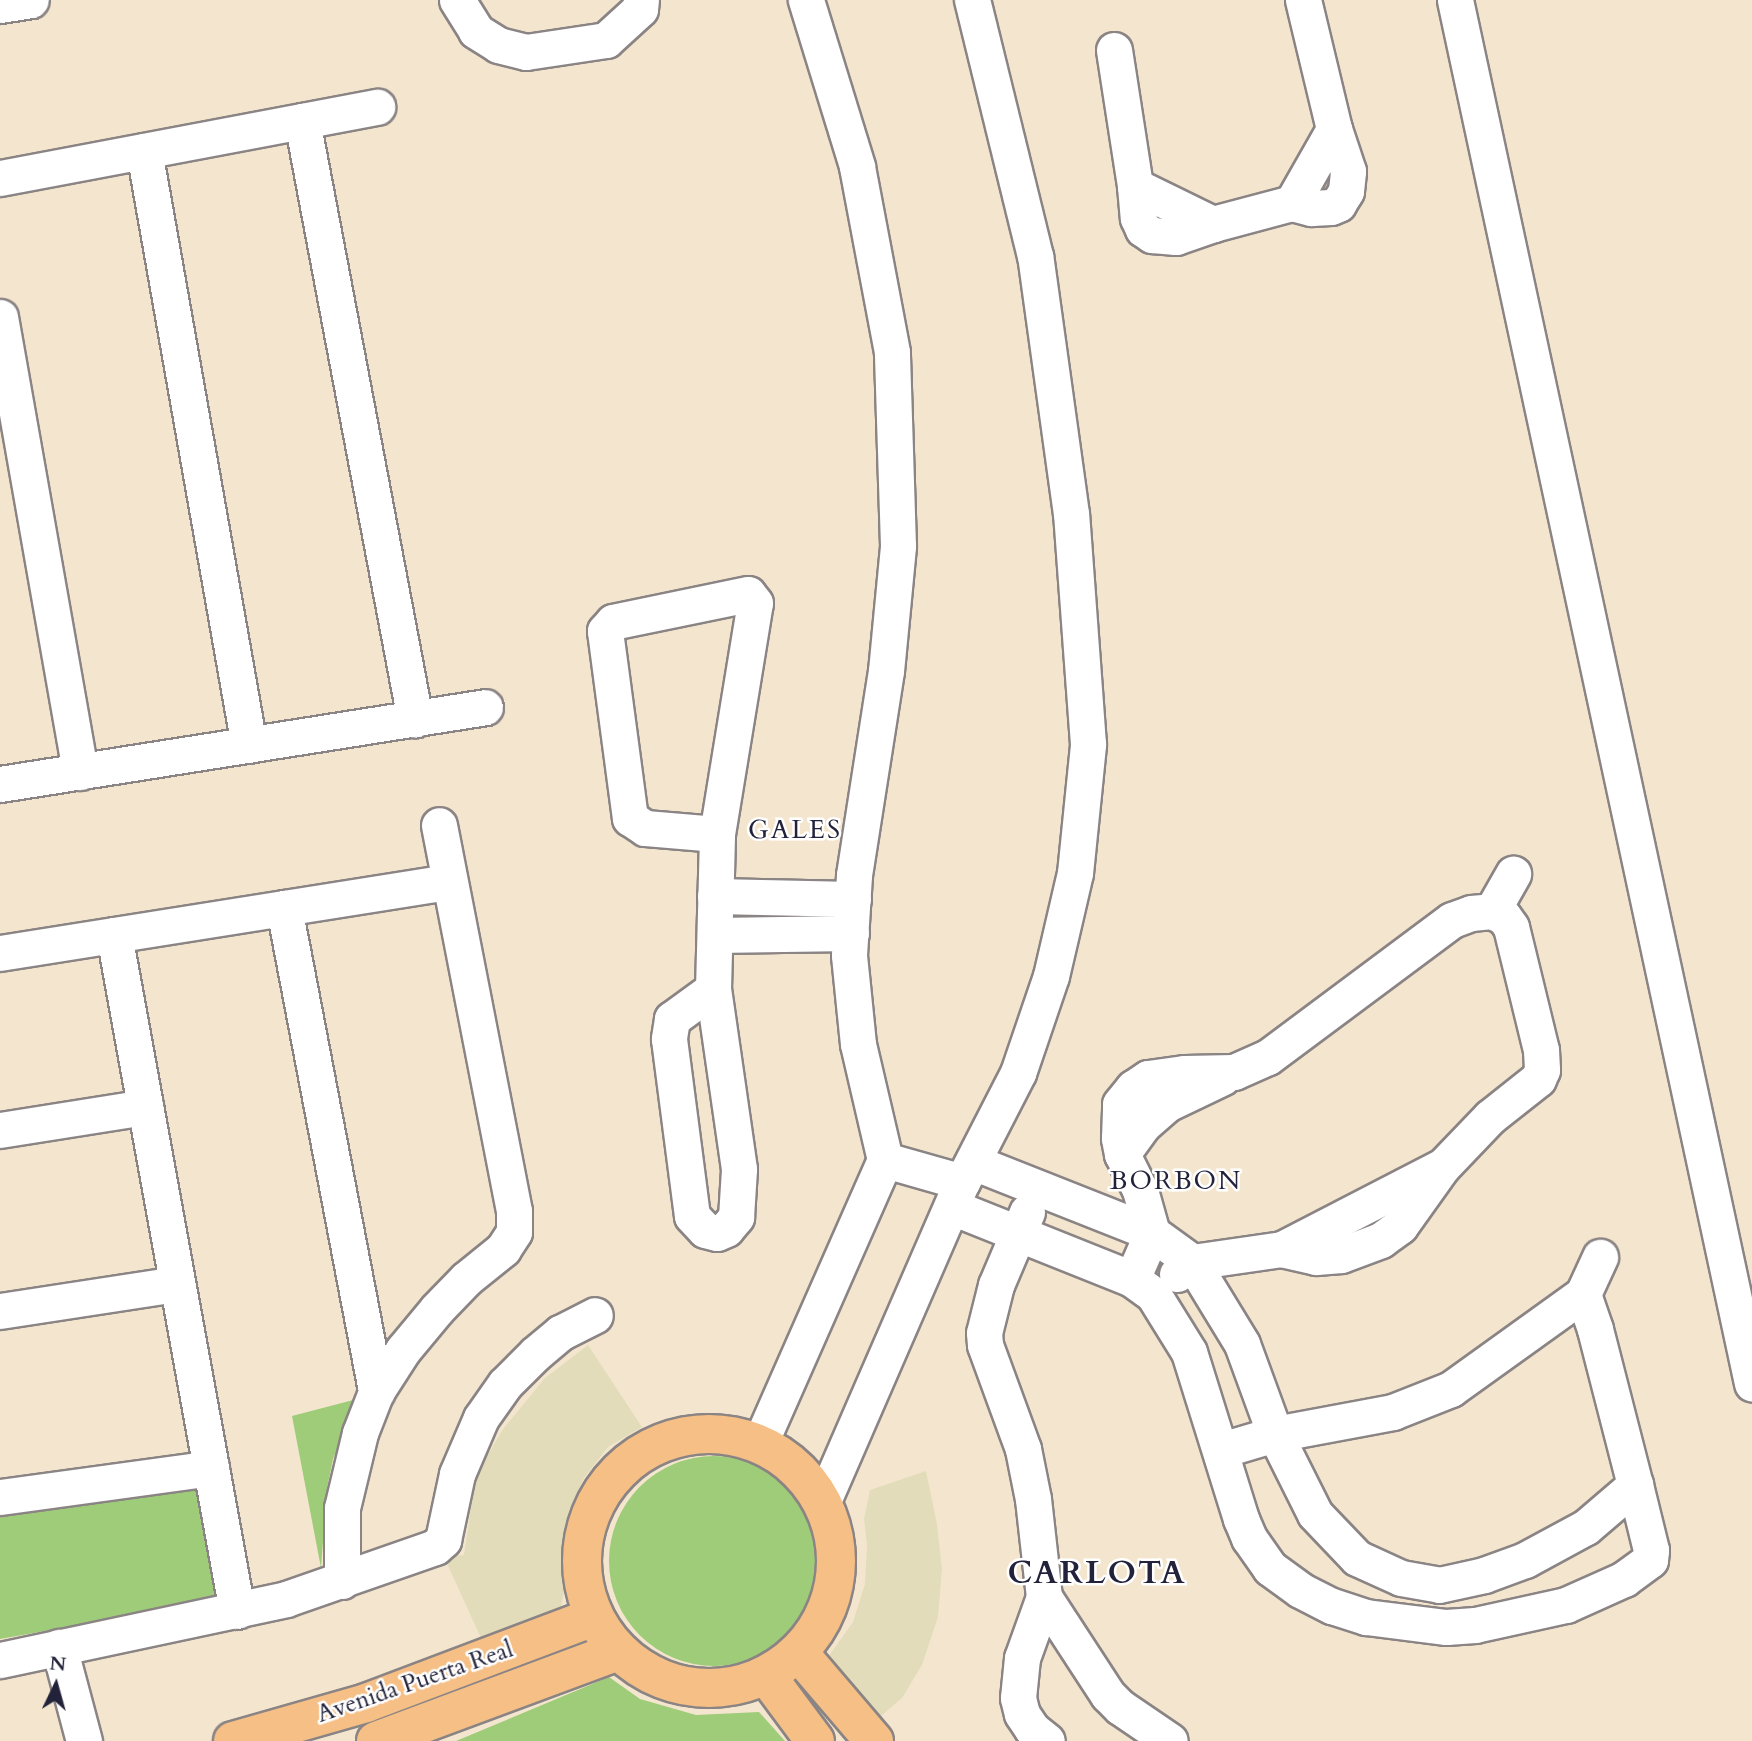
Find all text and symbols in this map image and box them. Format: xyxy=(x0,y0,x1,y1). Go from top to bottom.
district label: GALES xyxy=(749,814,841,846)
district label: BORBON xyxy=(1111,1165,1241,1197)
district label: CARLOTA xyxy=(1008,1554,1186,1592)
street label: Avenida Puerta Real xyxy=(313,1635,517,1729)
north arrow xyxy=(21,1650,91,1720)
text: N xyxy=(48,1650,67,1678)

